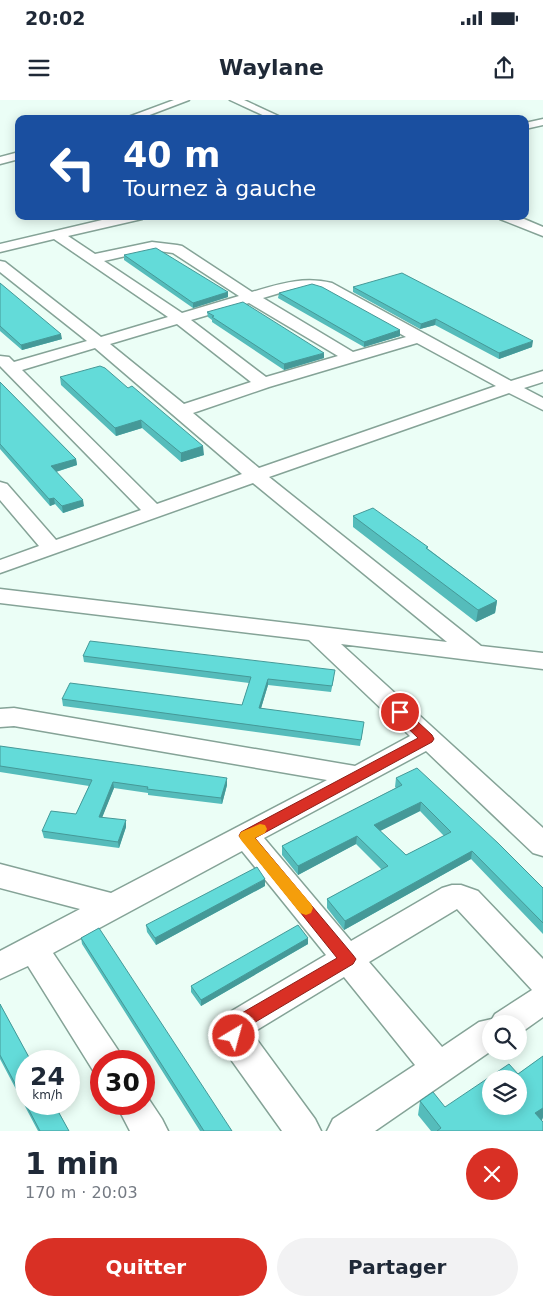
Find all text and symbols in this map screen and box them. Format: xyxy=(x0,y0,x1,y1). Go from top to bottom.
text: 20:02 xyxy=(25,7,85,29)
icon: menu xyxy=(25,54,53,82)
icon: share xyxy=(490,54,518,82)
text: Waylane xyxy=(219,55,324,80)
icon: left xyxy=(40,135,105,200)
text: 40 m xyxy=(123,135,220,175)
text: Tournez à gauche xyxy=(123,176,316,201)
pin xyxy=(379,691,421,733)
icon: arrive xyxy=(386,698,414,726)
position arrow xyxy=(207,1009,259,1061)
map controls xyxy=(482,1015,527,1115)
button: search xyxy=(482,1015,527,1060)
speed limit sign: 30 xyxy=(90,1050,155,1115)
text: 24 xyxy=(30,1062,65,1091)
button: layers xyxy=(482,1070,527,1115)
text: km/h xyxy=(32,1088,63,1102)
text: 1 min xyxy=(25,1146,119,1181)
button: close xyxy=(466,1148,518,1200)
text: 170 m · 20:03 xyxy=(25,1183,138,1202)
button: Quitter xyxy=(25,1238,267,1296)
button: Partager xyxy=(277,1238,518,1296)

